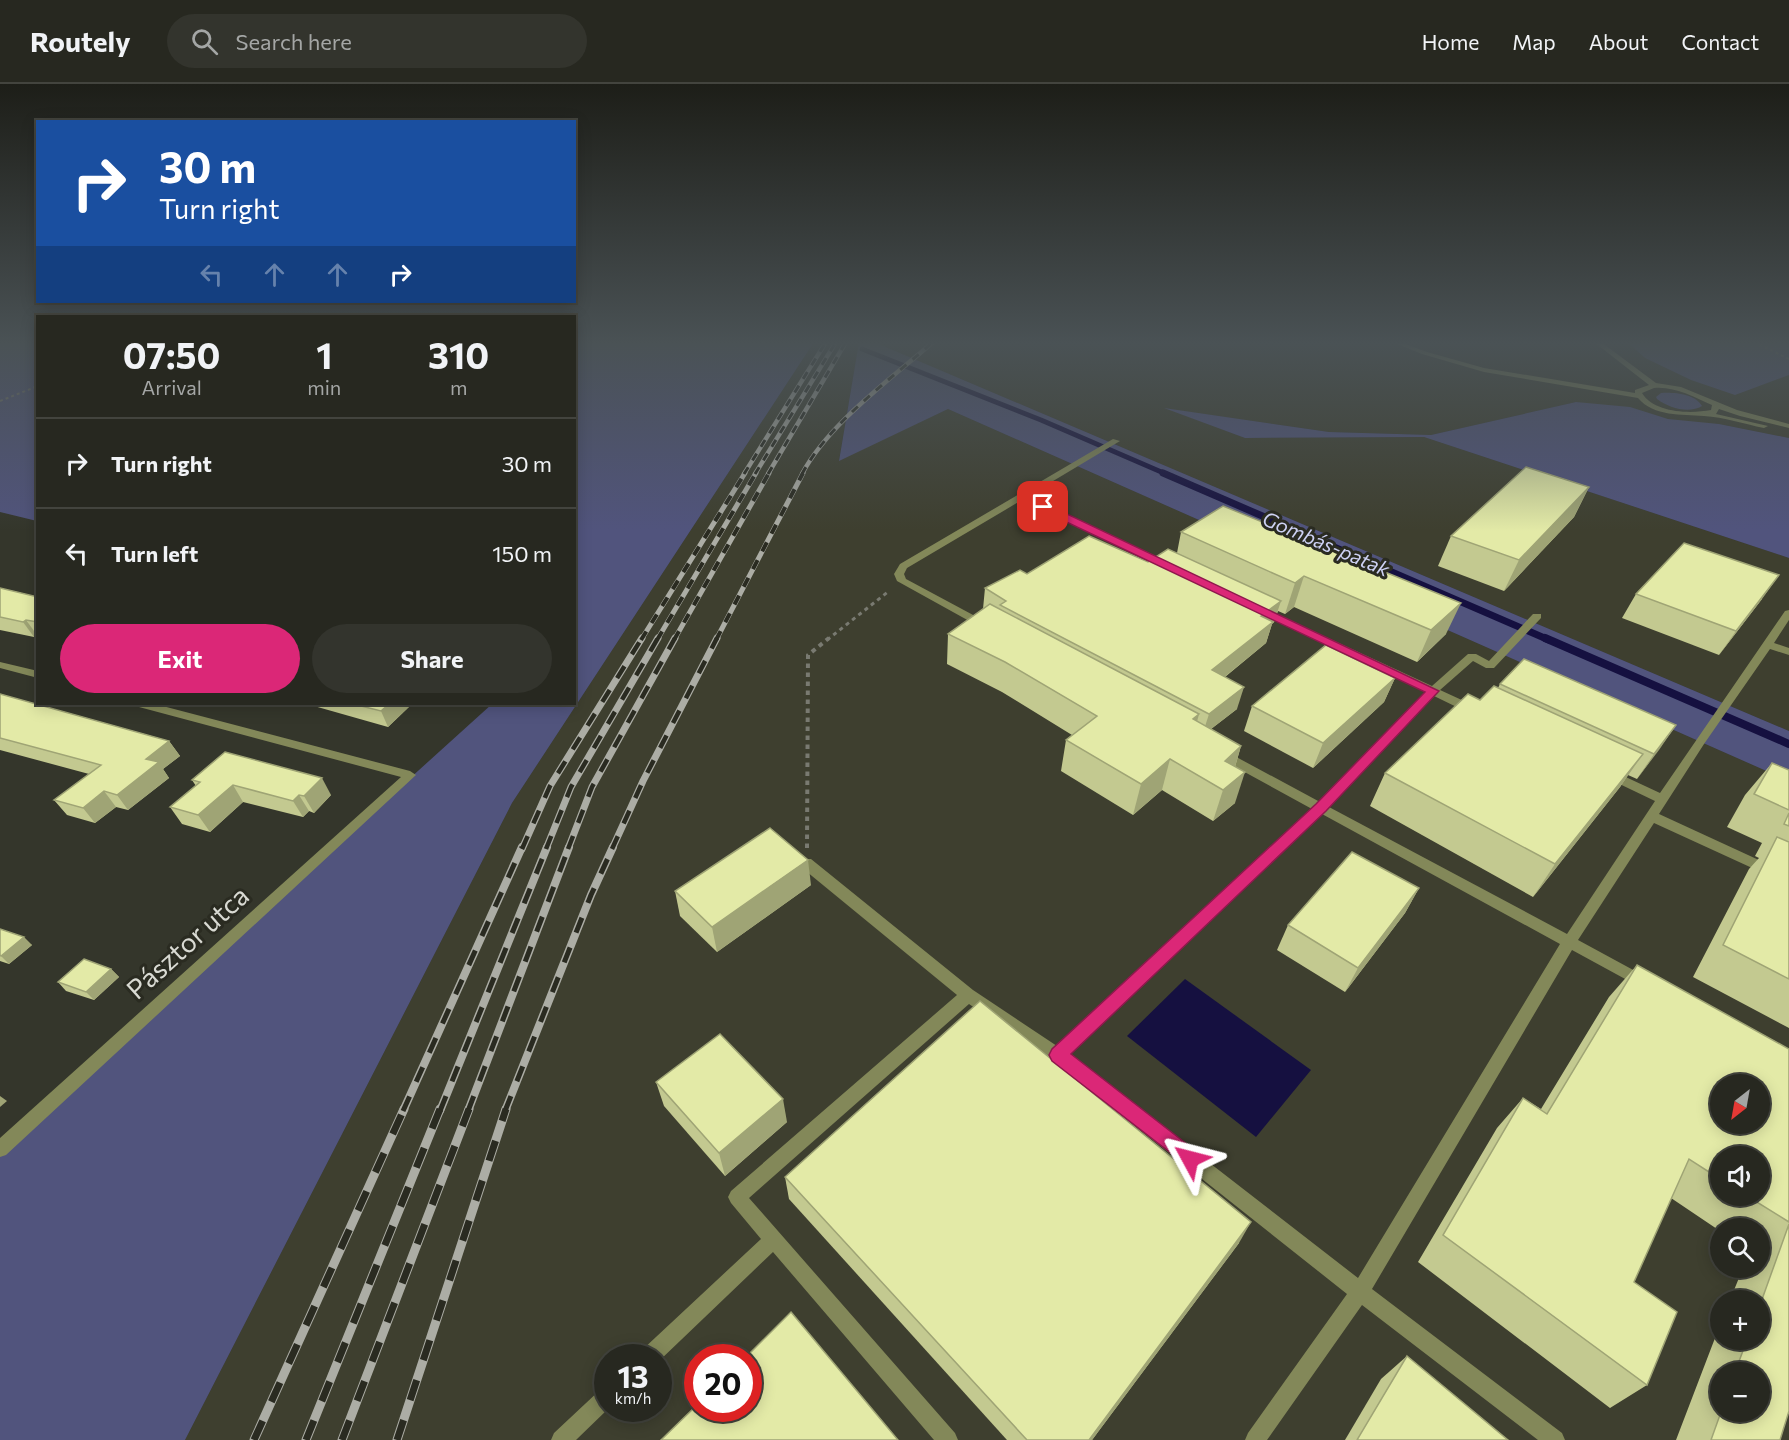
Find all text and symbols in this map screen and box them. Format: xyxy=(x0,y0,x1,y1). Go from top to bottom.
search box xyxy=(167,14,587,68)
text: Routely xyxy=(30,24,131,58)
icon: search xyxy=(188,25,221,58)
text: Search here xyxy=(236,28,352,55)
text: Home xyxy=(1422,29,1479,54)
text: Map xyxy=(1512,29,1556,54)
text: About xyxy=(1589,29,1648,54)
text: Contact xyxy=(1681,29,1759,54)
text: 30 m xyxy=(159,140,256,192)
icon: right xyxy=(60,144,138,222)
text: Turn right xyxy=(159,192,279,225)
icon: left xyxy=(195,258,228,291)
icon: ahead xyxy=(258,258,291,291)
icon: ahead xyxy=(321,258,354,291)
icon: right xyxy=(384,258,417,291)
text: 07:50 xyxy=(123,332,221,376)
text: 1 xyxy=(316,332,332,376)
text: 310 xyxy=(428,332,489,376)
text: Arrival xyxy=(141,375,202,399)
text: min xyxy=(307,375,341,399)
text: m xyxy=(450,375,467,399)
icon: right xyxy=(60,447,93,480)
text: Turn right xyxy=(111,450,212,477)
text: 30 m xyxy=(502,450,552,477)
pin xyxy=(1017,481,1068,532)
icon: arrive xyxy=(1026,490,1059,523)
water label: Gombás-patak xyxy=(1259,506,1395,581)
icon: left xyxy=(60,537,93,570)
text: Turn left xyxy=(111,540,198,567)
text: 150 m xyxy=(492,540,552,567)
button: Exit xyxy=(60,624,300,693)
button: Share xyxy=(312,624,552,693)
street label: Pásztor utca xyxy=(119,878,255,1005)
north arrow xyxy=(1710,1074,1770,1134)
map controls xyxy=(1710,1074,1770,1422)
position arrow xyxy=(1158,1127,1222,1191)
button: sound xyxy=(1710,1146,1770,1206)
button: search xyxy=(1710,1218,1770,1278)
button: + xyxy=(1710,1290,1770,1350)
speed limit sign: 20 xyxy=(684,1344,762,1422)
text: 13 xyxy=(617,1357,649,1394)
button: − xyxy=(1710,1362,1770,1422)
text: km/h xyxy=(615,1389,651,1407)

